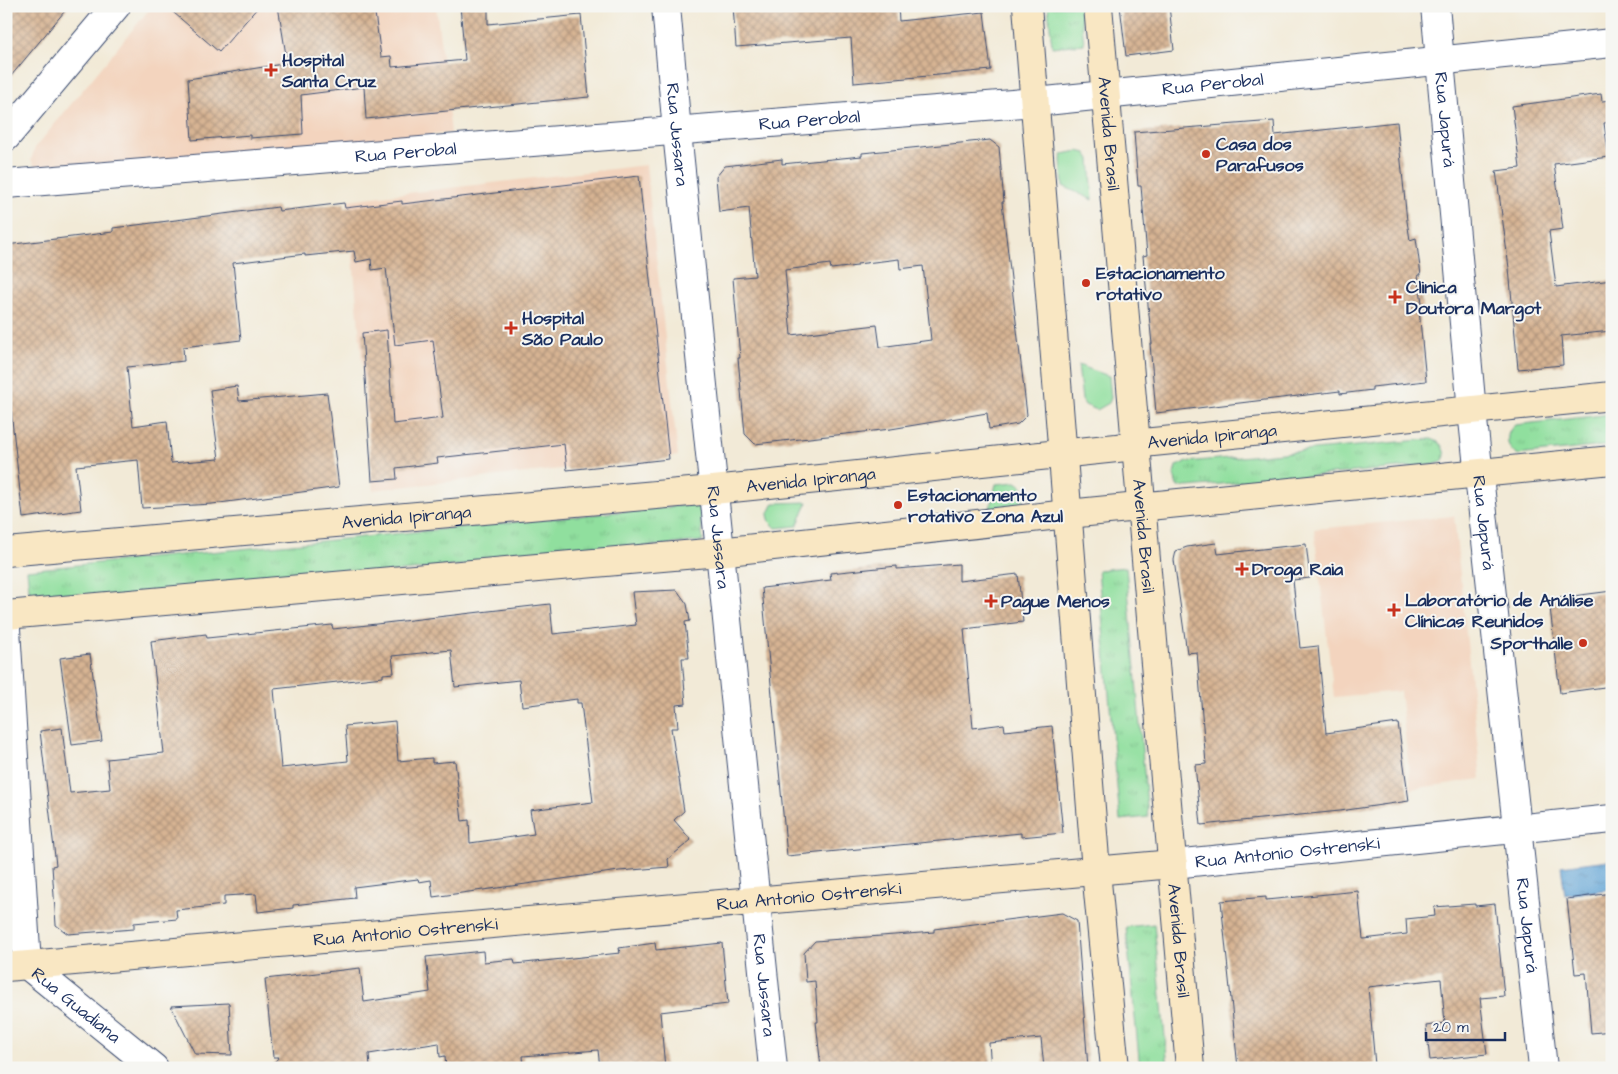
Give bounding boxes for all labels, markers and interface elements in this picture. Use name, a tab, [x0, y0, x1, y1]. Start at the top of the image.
place label: Hospital Santa Cruz	[281, 48, 377, 94]
marker: Hospital Santa Cruz	[264, 63, 278, 77]
street label: Rua Perobal	[1161, 67, 1265, 102]
street label: Rua Japurá	[1428, 71, 1462, 168]
street label: Avenida Brasil	[1091, 75, 1126, 192]
street label: Rua Jussara	[660, 82, 694, 187]
street label: Rua Perobal	[758, 104, 861, 137]
place label: Casa dos Parafusos	[1216, 132, 1304, 178]
street label: Rua Perobal	[354, 136, 458, 169]
marker: Casa dos Parafusos	[1200, 148, 1212, 160]
place label: Estacionamento rotativo	[1096, 261, 1226, 307]
place label: Clinica Doutora Margot	[1406, 275, 1542, 322]
marker: Estacionamento rotativo	[1080, 277, 1092, 289]
marker: Clinica Doutora Margot	[1388, 290, 1402, 304]
place label: Hospital São Paulo	[521, 306, 604, 352]
marker: Hospital São Paulo	[504, 321, 518, 335]
street label: Avenida Ipiranga	[1146, 418, 1278, 455]
street label: Avenida Ipiranga	[745, 461, 877, 499]
street label: Rua Japurá	[1466, 474, 1501, 571]
street label: Avenida Brasil	[1126, 478, 1161, 594]
place label: Estacionamento rotativo Zona Azul	[908, 483, 1063, 529]
street label: Rua Jussara	[700, 485, 736, 590]
street label: Avenida Ipiranga	[341, 499, 472, 536]
marker: Estacionamento rotativo Zona Azul	[892, 499, 904, 511]
place label: Droga Raia	[1252, 557, 1344, 583]
marker: Droga Raia	[1236, 563, 1248, 575]
place label: Laboratório de Análise Clínicas Reunidos	[1405, 588, 1594, 634]
place label: Pague Menos	[1001, 589, 1110, 615]
marker: Pague Menos	[985, 595, 997, 607]
marker: Laboratório de Análise Clínicas Reunidos	[1387, 603, 1401, 617]
place label: Sporthalle	[1490, 631, 1573, 656]
marker: Sporthalle	[1577, 637, 1589, 649]
street label: Rua Antonio Ostrenski	[1194, 831, 1381, 875]
street label: Rua Antonio Ostrenski	[716, 876, 903, 917]
street label: Rua Japurá	[1510, 877, 1545, 974]
street label: Avenida Brasil	[1161, 882, 1196, 999]
street label: Rua Antonio Ostrenski	[312, 912, 499, 953]
street label: Rua Jussara	[746, 932, 782, 1038]
street label: Rua Guadiana	[26, 961, 126, 1049]
scale bar	[1426, 1009, 1504, 1041]
text: 20 m	[1433, 1017, 1469, 1038]

